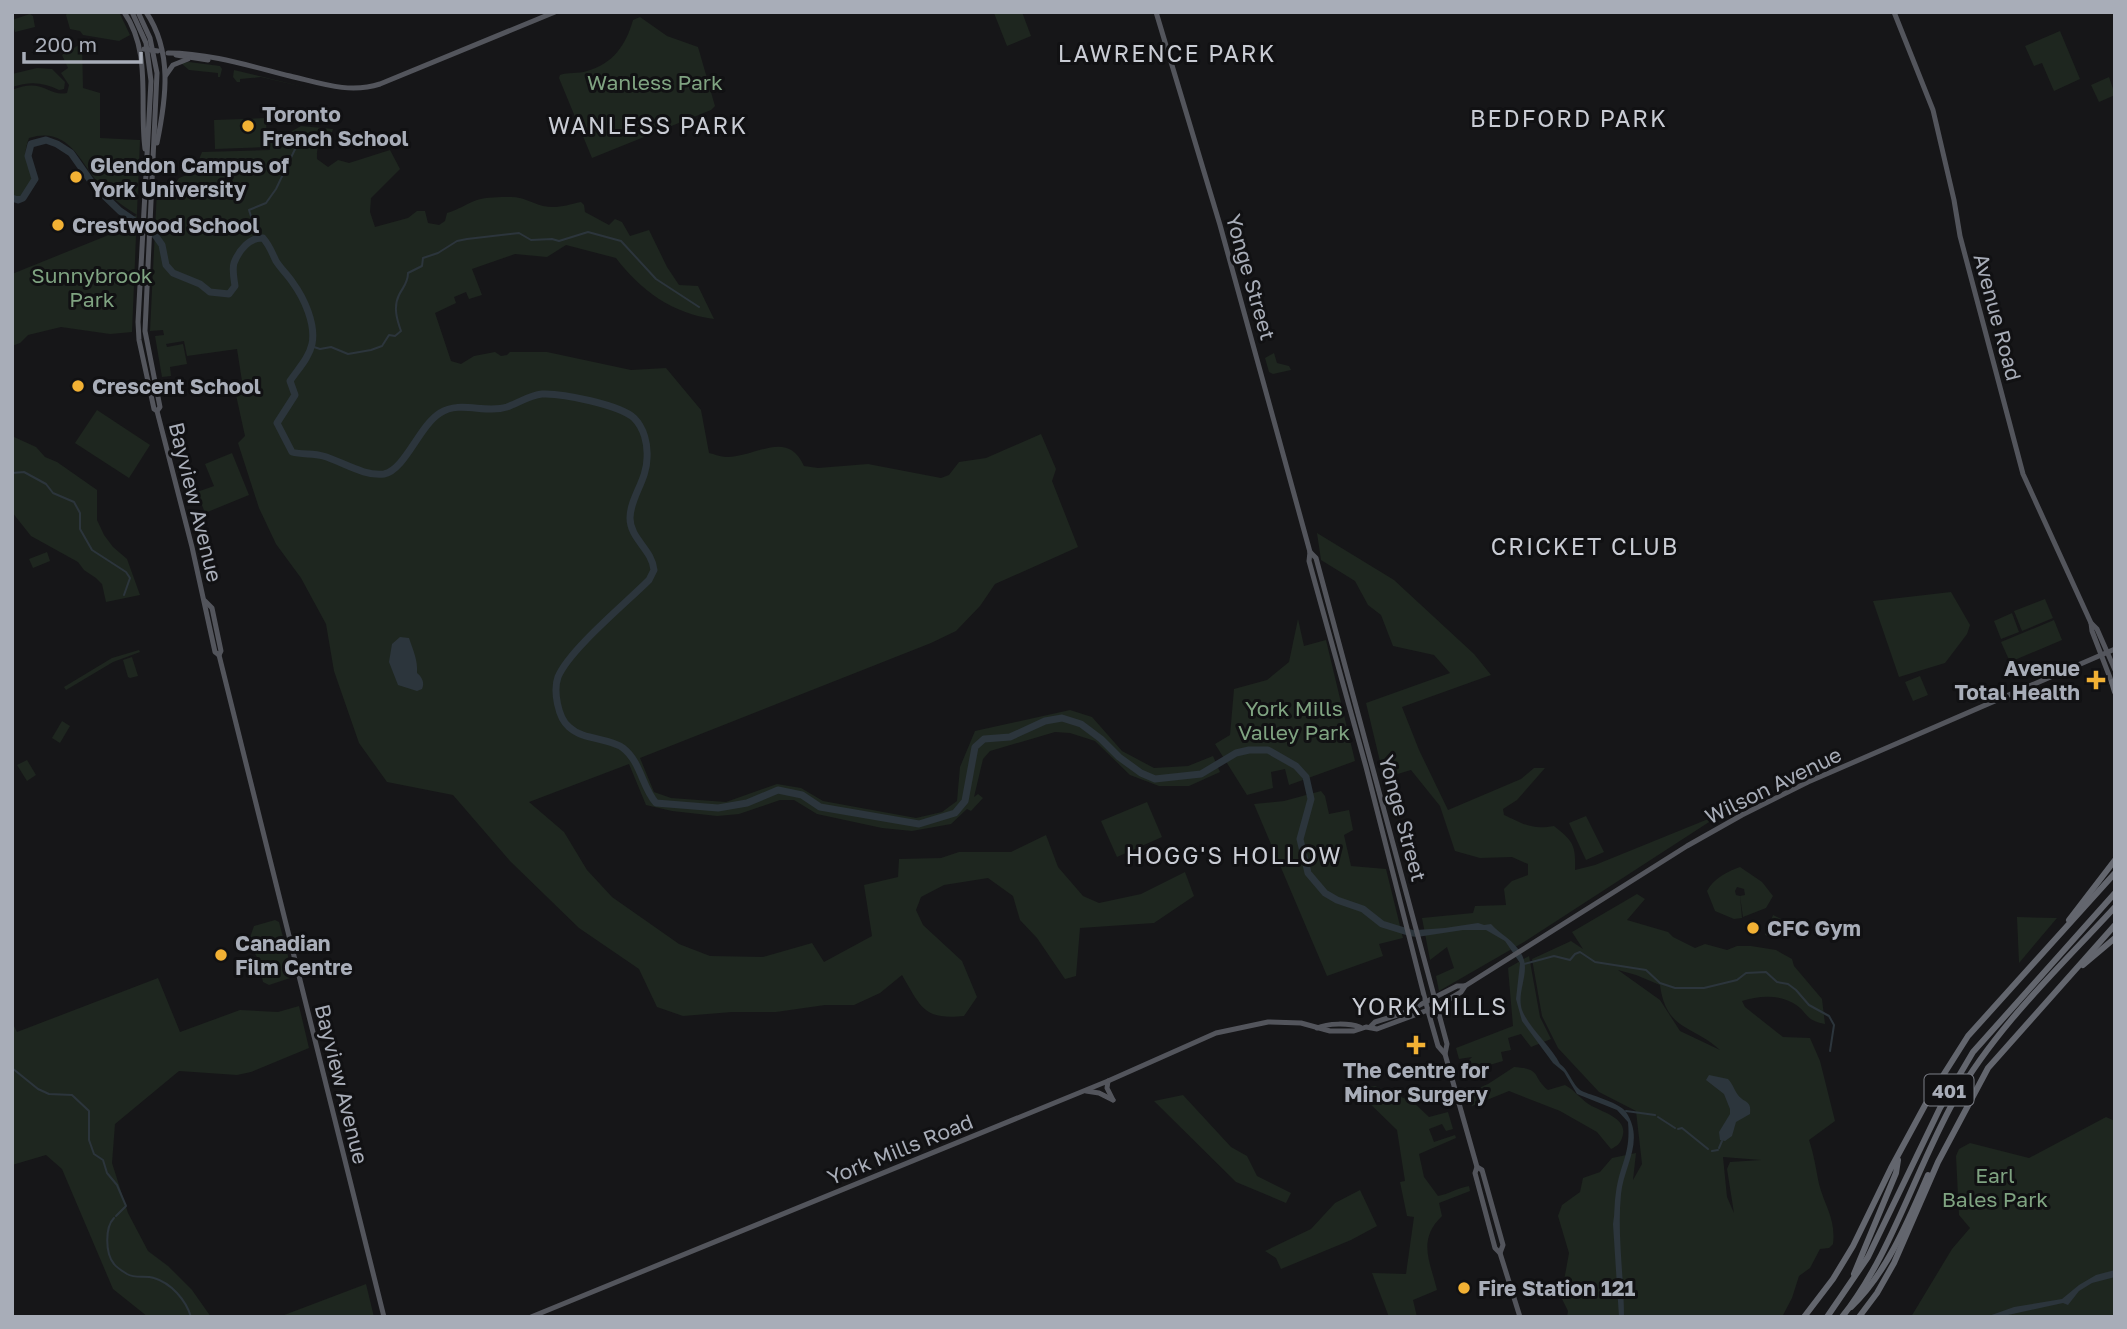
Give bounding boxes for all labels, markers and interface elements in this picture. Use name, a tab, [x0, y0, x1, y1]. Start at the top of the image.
scale bar	[24, 21, 142, 65]
text: 200 m	[35, 31, 97, 57]
district label: LAWRENCE PARK	[1058, 39, 1276, 67]
park label: Wanless Park	[587, 69, 723, 95]
place label: Toronto French School	[262, 101, 409, 151]
district label: BEDFORD PARK	[1470, 104, 1668, 132]
district label: WANLESS PARK	[548, 111, 748, 139]
marker: Toronto French School	[240, 118, 256, 134]
place label: Glendon Campus of York University	[90, 152, 289, 202]
marker: Glendon Campus of York University	[68, 169, 84, 185]
street label: Yonge Street	[1221, 211, 1281, 343]
place label: Crestwood School	[72, 212, 259, 238]
marker: Crestwood School	[50, 217, 66, 233]
street label: Avenue Road	[1969, 250, 2027, 384]
park label: Sunnybrook Park	[31, 262, 153, 312]
place label: Crescent School	[92, 373, 261, 399]
marker: Crescent School	[70, 378, 86, 394]
street label: Bayview Avenue	[164, 419, 228, 585]
district label: CRICKET CLUB	[1491, 532, 1679, 560]
place label: Avenue Total Health	[1954, 655, 2080, 705]
marker: Avenue Total Health	[2086, 670, 2106, 690]
park label: York Mills Valley Park	[1238, 695, 1350, 745]
street label: Wilson Avenue	[1701, 741, 1845, 829]
street label: Yonge Street	[1374, 752, 1432, 884]
district label: HOGG'S HOLLOW	[1125, 841, 1343, 869]
place label: CFC Gym	[1767, 915, 1861, 941]
marker: CFC Gym	[1745, 920, 1761, 936]
place label: Canadian Film Centre	[235, 930, 353, 980]
marker: Canadian Film Centre	[213, 947, 229, 963]
district label: YORK MILLS	[1352, 992, 1508, 1020]
street label: Bayview Avenue	[310, 1001, 374, 1167]
marker: The Centre for Minor Surgery	[1406, 1035, 1426, 1055]
place label: The Centre for Minor Surgery	[1343, 1057, 1489, 1107]
road number: 401	[1924, 1074, 1974, 1106]
street label: York Mills Road	[823, 1108, 977, 1190]
park label: Earl Bales Park	[1942, 1162, 2048, 1212]
place label: Fire Station 121	[1478, 1275, 1636, 1301]
marker: Fire Station 121	[1456, 1280, 1472, 1296]

